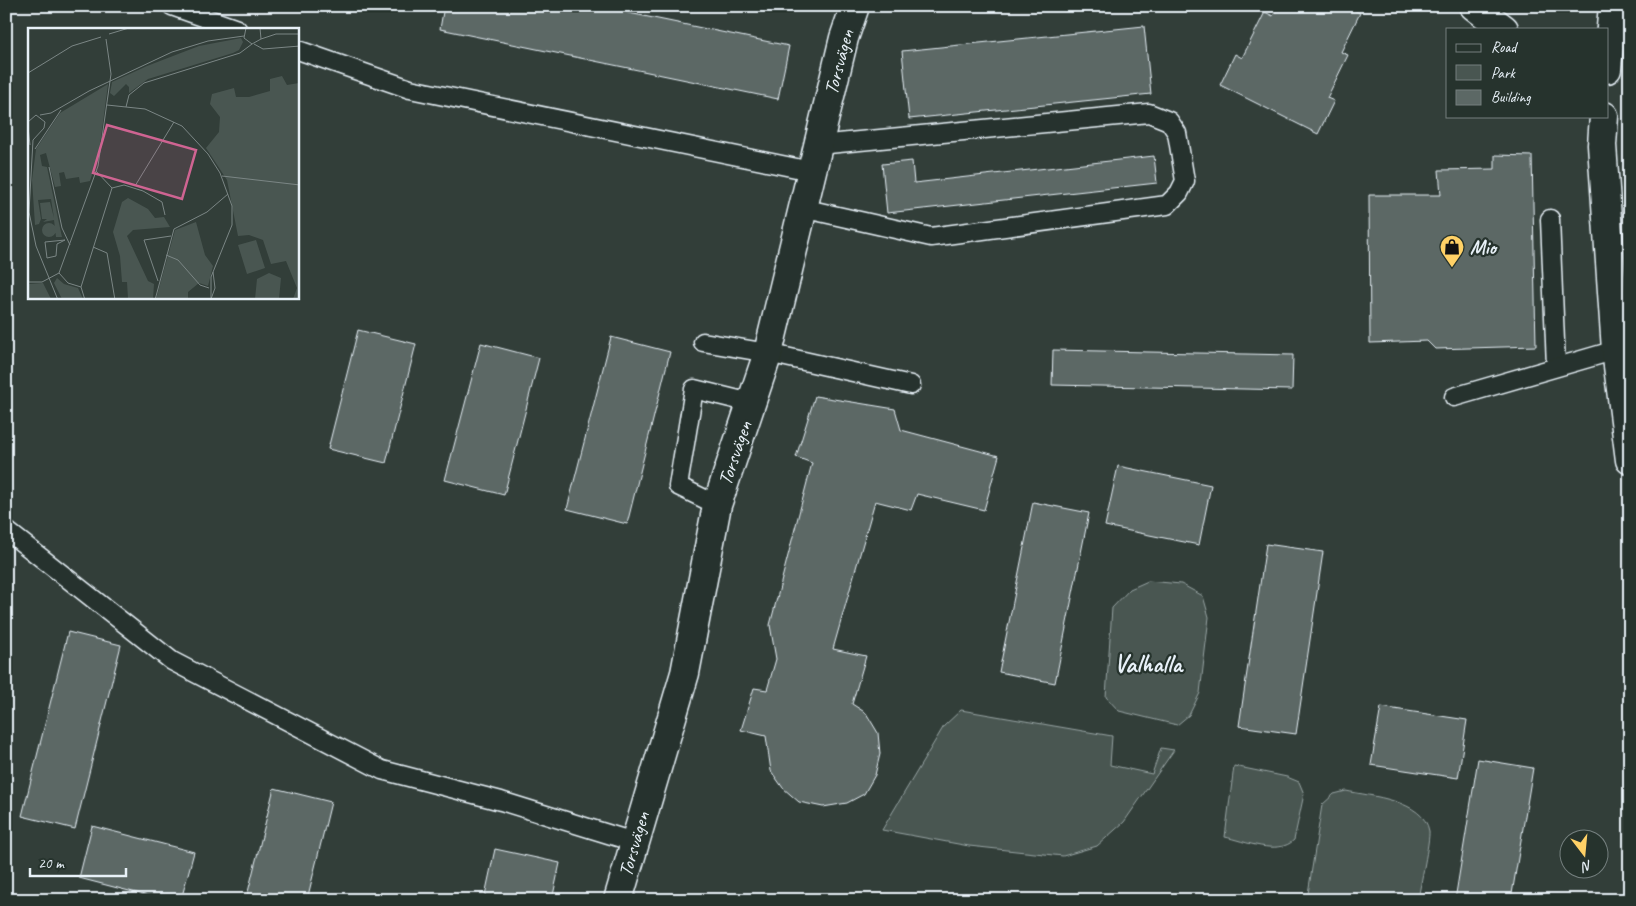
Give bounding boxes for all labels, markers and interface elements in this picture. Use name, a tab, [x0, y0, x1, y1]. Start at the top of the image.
street label: Torsvägen	[818, 26, 860, 97]
inset map	[28, 28, 299, 299]
legend	[1446, 28, 1608, 118]
text: Road	[1491, 38, 1518, 57]
text: Park	[1491, 64, 1516, 83]
text: Building	[1491, 88, 1531, 107]
shop icon: Mio	[1439, 234, 1465, 268]
place label: Mio	[1470, 235, 1498, 260]
street label: Torsvägen	[712, 417, 758, 488]
district label: Valhalla	[1114, 648, 1184, 680]
street label: Torsvägen	[613, 808, 655, 879]
north arrow	[1558, 828, 1608, 878]
scale bar	[30, 846, 126, 878]
text: 20 m	[38, 854, 65, 873]
text: N	[1579, 857, 1594, 876]

